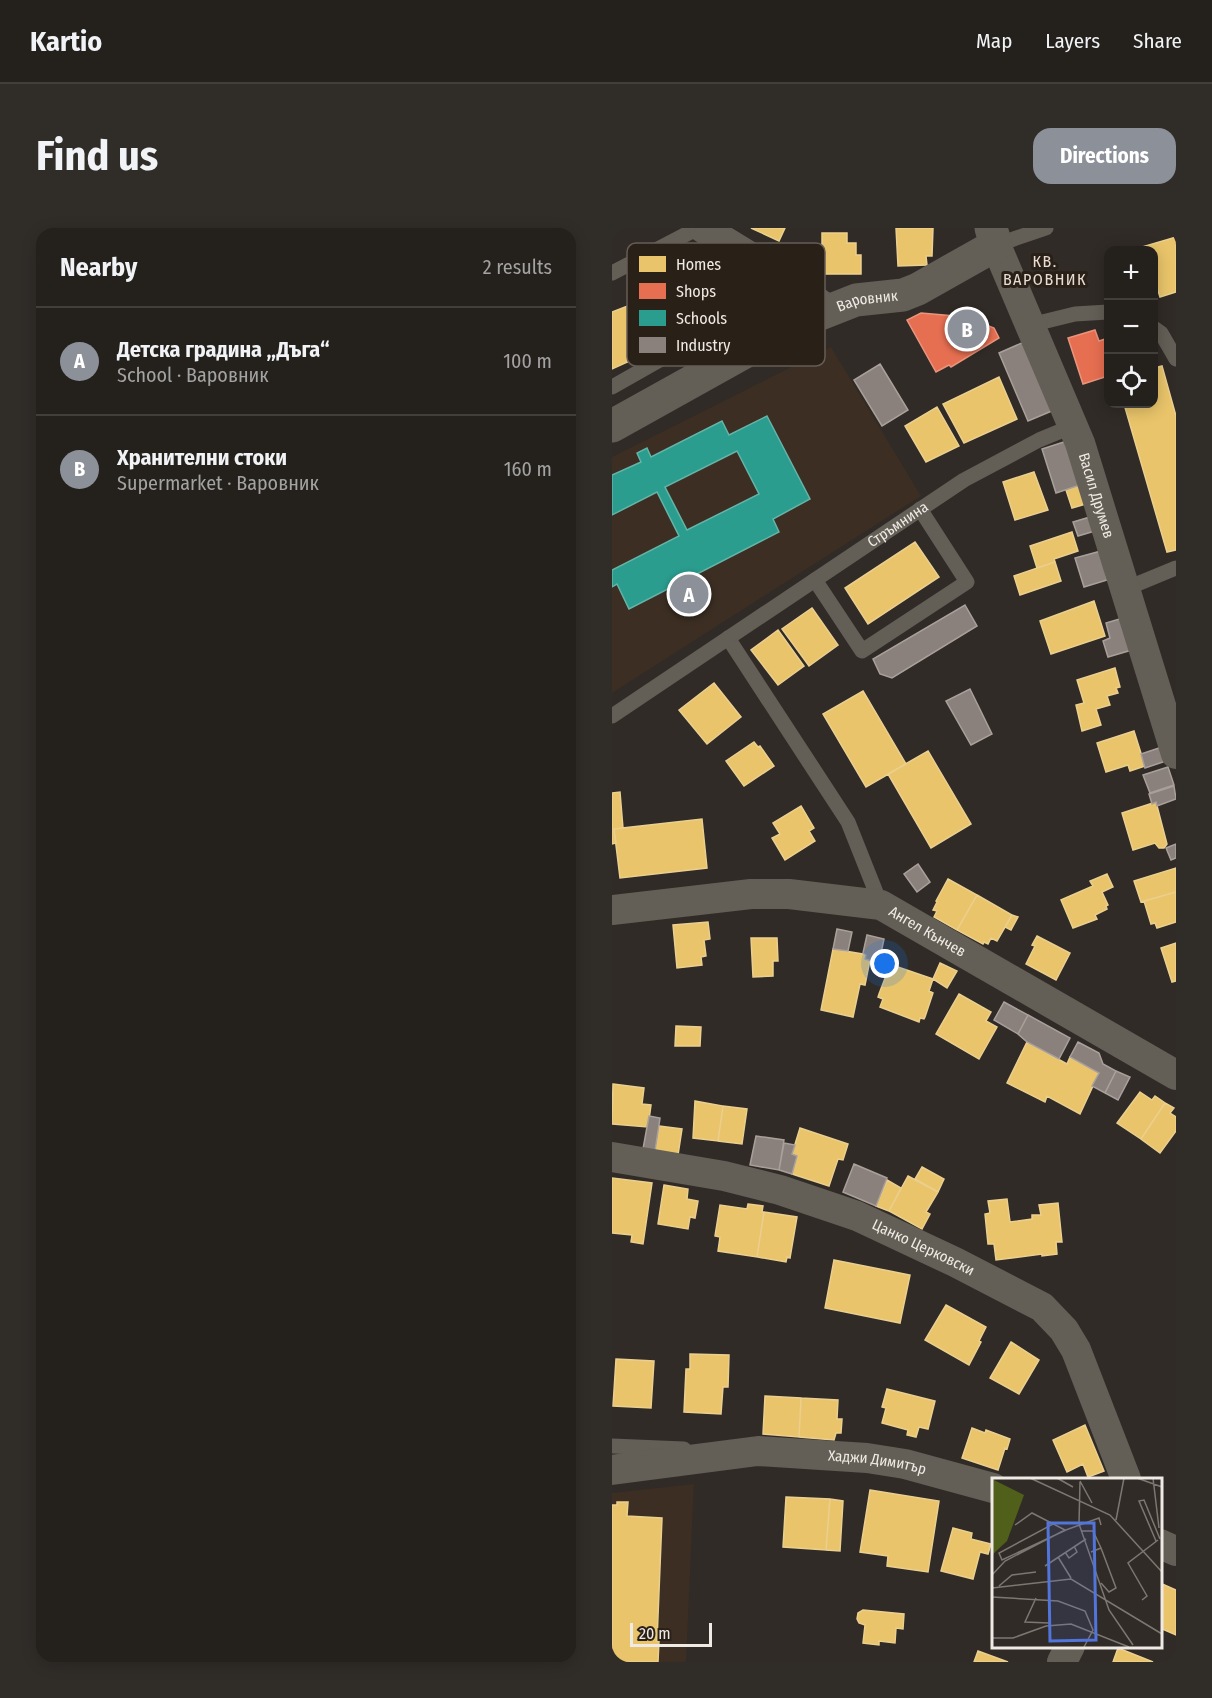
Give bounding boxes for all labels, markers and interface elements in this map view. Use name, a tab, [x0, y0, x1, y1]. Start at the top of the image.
text: Kartio	[30, 25, 102, 58]
text: Map	[976, 28, 1012, 54]
text: Layers	[1045, 28, 1100, 54]
text: Share	[1133, 28, 1182, 54]
button: Directions	[1033, 128, 1176, 184]
text: Find us	[36, 131, 158, 181]
legend	[627, 243, 825, 366]
map controls	[1104, 246, 1158, 408]
button: +	[1104, 246, 1158, 300]
text: Nearby	[60, 252, 137, 283]
district label: КВ. ВАРОВНИК	[1003, 252, 1087, 289]
text: 2 results	[483, 255, 552, 279]
text: Homes	[676, 255, 721, 274]
text: Shops	[676, 282, 716, 301]
street label: Варовник	[834, 287, 899, 316]
button: −	[1104, 300, 1158, 354]
pin: B	[948, 306, 986, 352]
text: Schools	[676, 309, 727, 328]
text: Детска градина „Дъга“	[117, 336, 330, 363]
text: Industry	[676, 336, 731, 355]
text: A	[74, 349, 85, 373]
text: 100 m	[503, 349, 552, 373]
button: locate	[1104, 354, 1158, 408]
text: School · Варовник	[117, 363, 269, 387]
text: Хранителни стоки	[117, 444, 287, 471]
street label: Васил Друмев	[1075, 451, 1118, 540]
text: B	[74, 457, 85, 481]
text: 160 m	[504, 457, 552, 481]
text: Supermarket · Варовник	[117, 471, 319, 495]
street label: Стръмнина	[864, 498, 931, 551]
pin: A	[670, 572, 709, 616]
street label: Ангел Кънчев	[886, 902, 969, 961]
your location	[870, 949, 899, 978]
street label: Цанко Церковски	[869, 1215, 977, 1279]
street label: Хаджи Димитър	[827, 1447, 928, 1478]
inset map	[992, 1478, 1161, 1647]
scale bar	[630, 1620, 712, 1648]
text: 20 m	[639, 1624, 670, 1643]

